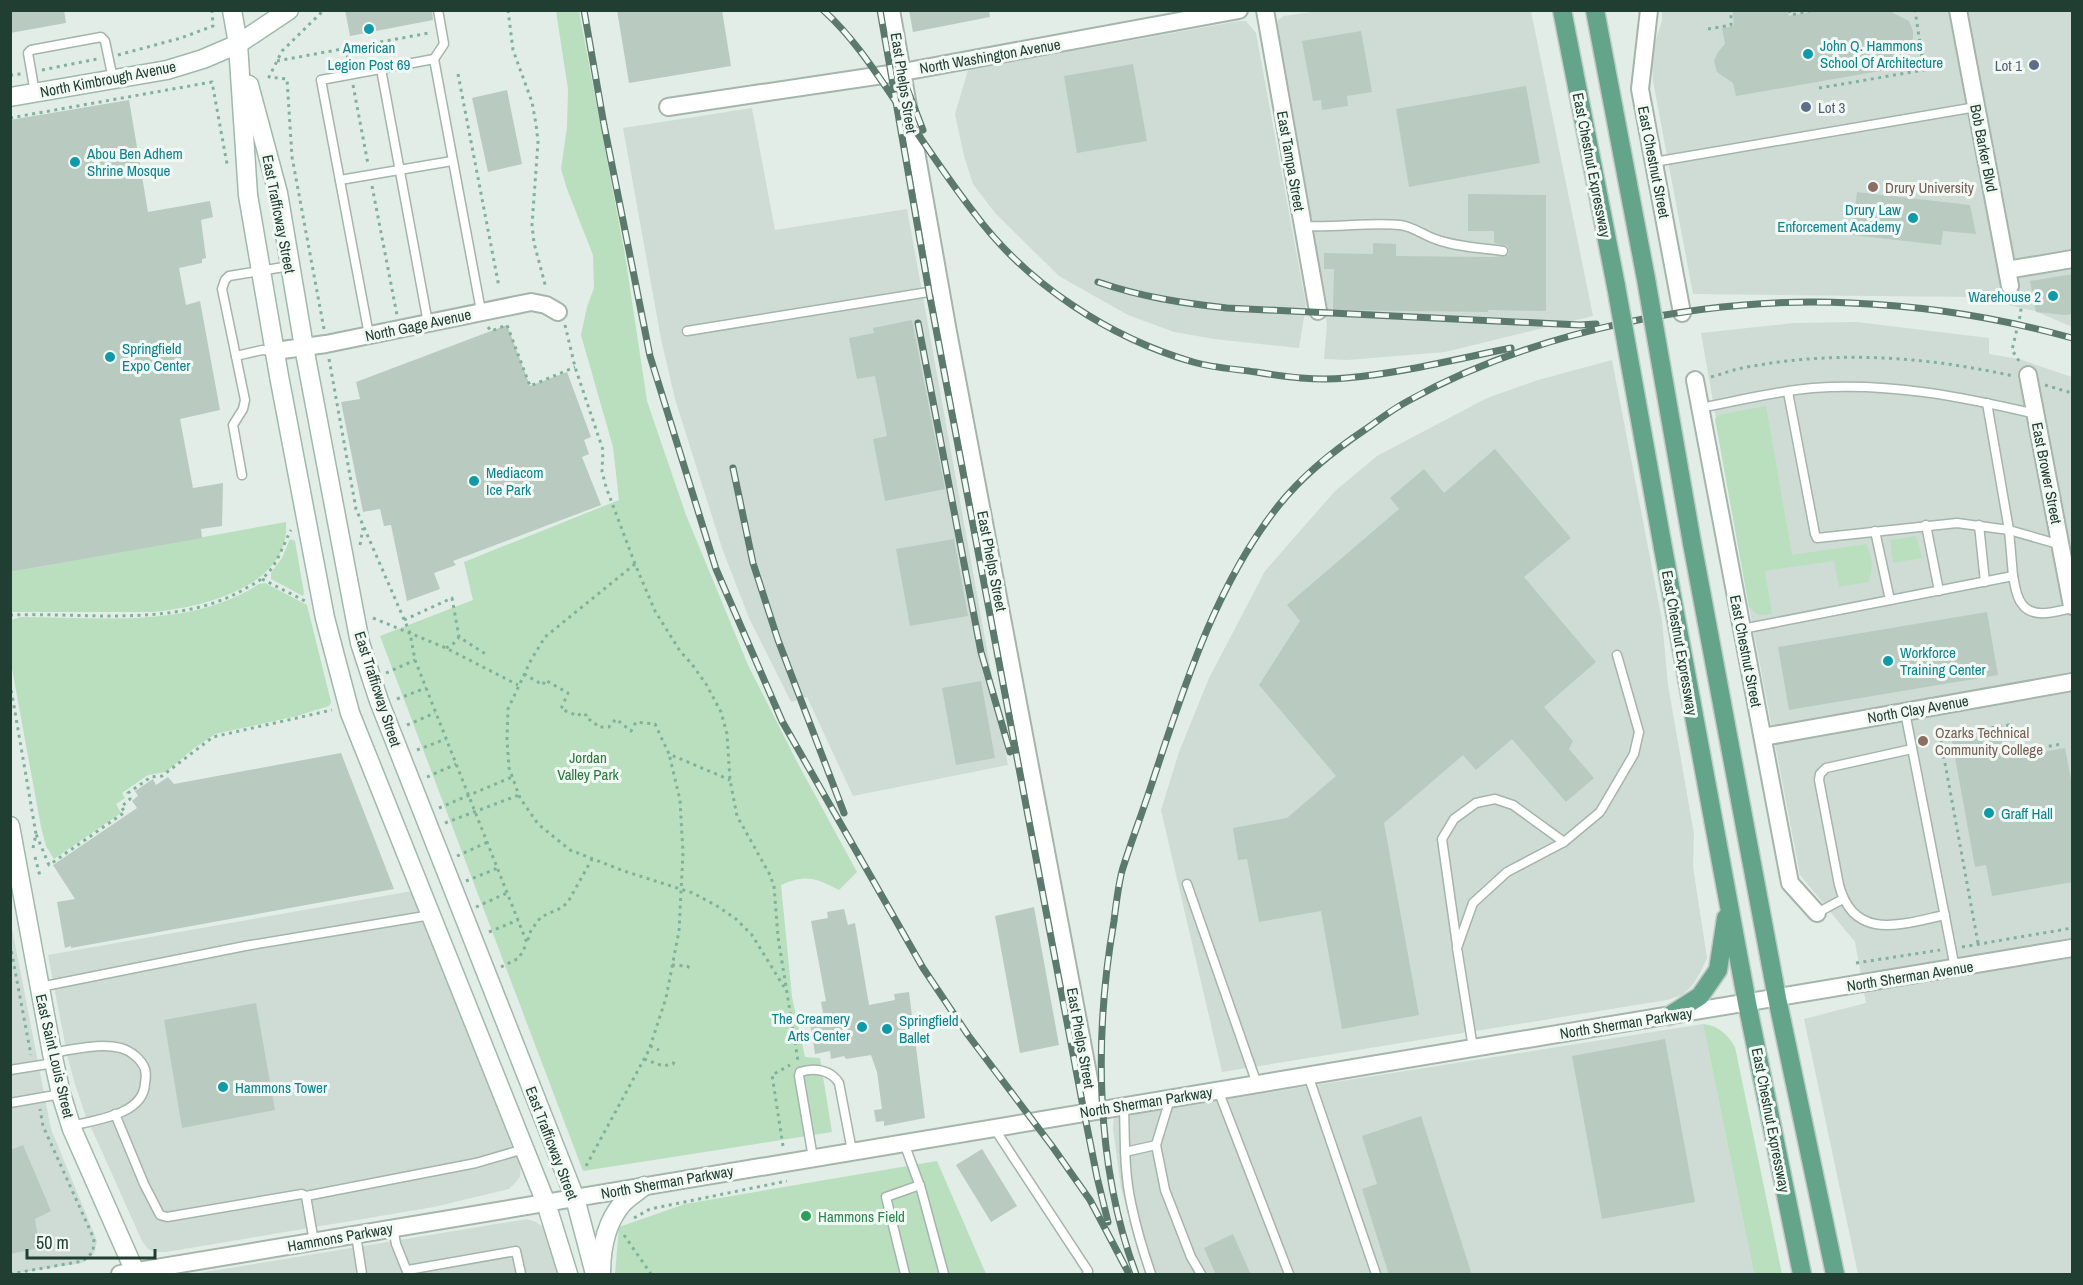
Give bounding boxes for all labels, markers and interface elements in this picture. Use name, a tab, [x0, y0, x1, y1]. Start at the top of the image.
marker: American Legion Post 69	[362, 22, 376, 36]
street label: East Phelps Street	[886, 31, 922, 136]
street label: North Washington Avenue	[918, 33, 1062, 79]
place label: John Q. Hammons School Of Architecture	[1820, 35, 1943, 73]
place label: American Legion Post 69	[328, 37, 411, 75]
marker: John Q. Hammons School Of Architecture	[1801, 47, 1815, 61]
place label: Lot 1	[1995, 55, 2022, 76]
street label: North Kimbrough Avenue	[38, 56, 178, 102]
marker: Lot 1	[2027, 58, 2041, 72]
street label: East Chestnut Expressway	[1568, 91, 1616, 240]
place label: Lot 3	[1818, 97, 1846, 118]
marker: Lot 3	[1799, 100, 1813, 114]
street label: Bob Barker Blvd	[1965, 102, 2003, 194]
street label: East Chestnut Street	[1633, 104, 1675, 220]
street label: East Tampa Street	[1272, 109, 1310, 213]
place label: Abou Ben Adhem Shrine Mosque	[86, 143, 183, 181]
street label: East Trafficway Street	[257, 153, 301, 276]
marker: Abou Ben Adhem Shrine Mosque	[68, 155, 82, 169]
place label: Drury University	[1885, 177, 1975, 198]
marker: Drury University	[1866, 180, 1880, 194]
place label: Drury Law Enforcement Academy	[1777, 199, 1902, 237]
marker: Drury Law Enforcement Academy	[1906, 211, 1920, 225]
place label: Warehouse 2	[1968, 286, 2041, 307]
marker: Warehouse 2	[2046, 289, 2060, 303]
street label: North Gage Avenue	[363, 303, 473, 346]
place label: Springfield Expo Center	[122, 338, 190, 376]
marker: Springfield Expo Center	[103, 350, 117, 364]
street label: East Brower Street	[2027, 420, 2067, 526]
place label: Mediacom Ice Park	[486, 462, 543, 500]
marker: Mediacom Ice Park	[467, 474, 481, 488]
street label: East Phelps Street	[972, 509, 1012, 614]
street label: East Chestnut Expressway	[1657, 569, 1703, 718]
street label: East Chestnut Street	[1725, 593, 1767, 709]
street label: East Trafficway Street	[349, 629, 407, 750]
place label: Workforce Training Center	[1900, 642, 1986, 680]
marker: Workforce Training Center	[1881, 654, 1895, 668]
street label: North Clay Avenue	[1866, 690, 1970, 728]
place label: Ozarks Technical Community College	[1935, 722, 2043, 760]
marker: Ozarks Technical Community College	[1916, 734, 1930, 748]
park label: Jordan Valley Park	[557, 747, 619, 785]
place label: Graff Hall	[2001, 803, 2053, 824]
marker: Graff Hall	[1982, 806, 1996, 820]
street label: North Sherman Avenue	[1845, 956, 1975, 996]
street label: East Phelps Street	[1062, 986, 1100, 1091]
street label: East Saint Louis Street	[31, 992, 80, 1121]
street label: North Sherman Parkway	[1558, 1002, 1695, 1044]
place label: The Creamery Arts Center	[771, 1008, 851, 1046]
place label: Springfield Ballet	[899, 1010, 959, 1048]
marker: The Creamery Arts Center	[855, 1020, 869, 1034]
marker: Springfield Ballet	[880, 1022, 894, 1036]
street label: East Chestnut Expressway	[1747, 1046, 1795, 1195]
place label: Hammons Tower	[235, 1077, 327, 1098]
marker: Hammons Tower	[216, 1080, 230, 1094]
street label: North Sherman Parkway	[1078, 1081, 1215, 1123]
street label: East Trafficway Street	[521, 1083, 584, 1203]
street label: North Sherman Parkway	[599, 1160, 736, 1204]
place label: Hammons Field	[818, 1206, 905, 1227]
marker: Hammons Field	[799, 1209, 813, 1223]
street label: Hammons Parkway	[286, 1217, 395, 1257]
scale bar	[27, 1222, 154, 1260]
text: 50 m	[36, 1230, 69, 1255]

